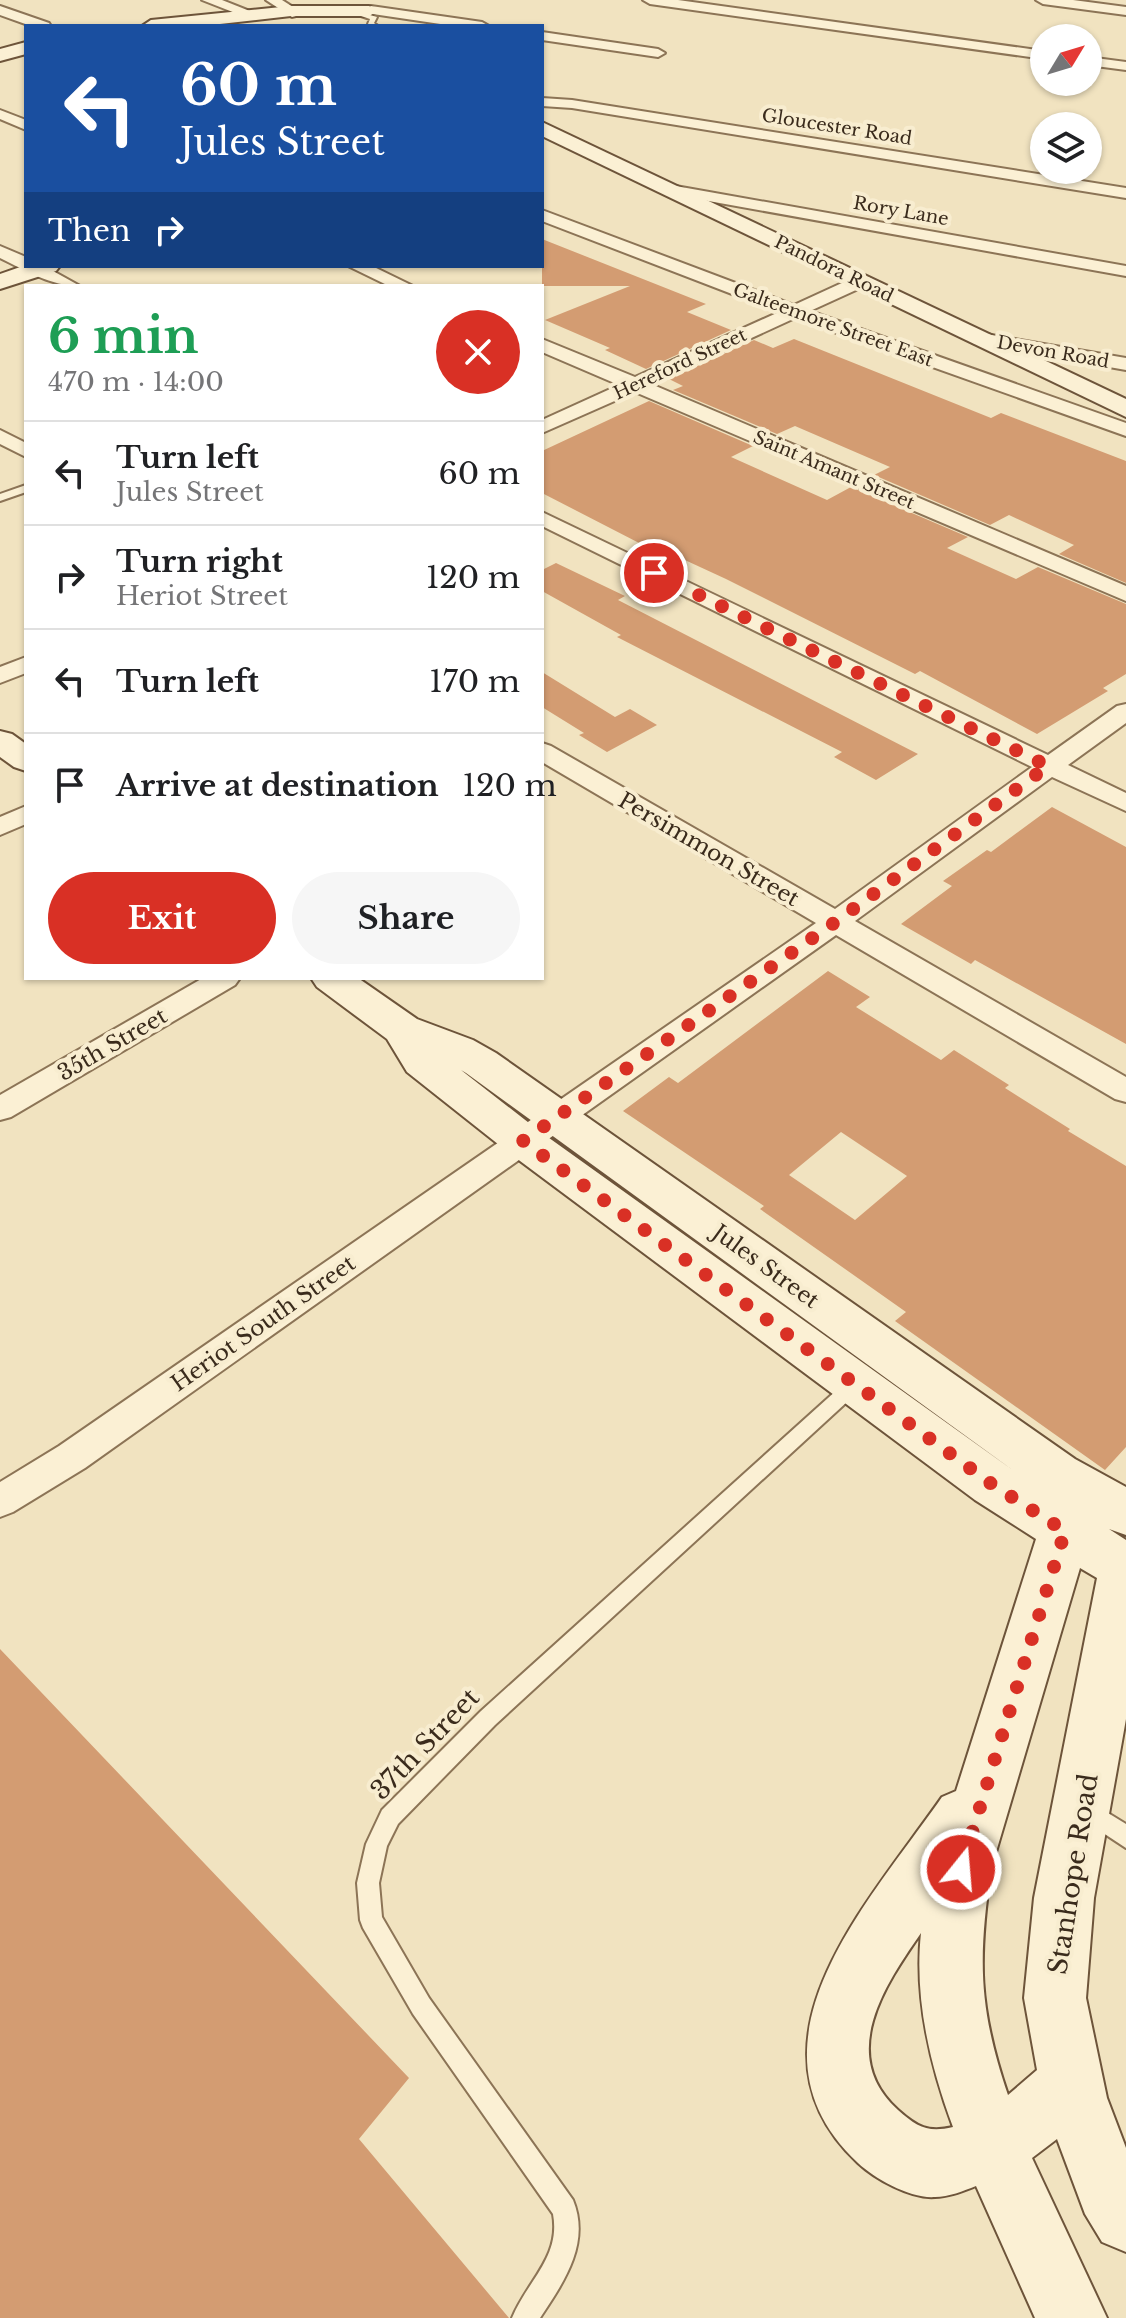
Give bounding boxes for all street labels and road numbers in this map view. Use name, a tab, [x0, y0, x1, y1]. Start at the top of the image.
street label: Gloucester Road	[760, 104, 914, 150]
street label: Rory Lane	[852, 192, 950, 230]
street label: Pandora Road	[771, 231, 897, 307]
street label: Galteemore Street East	[730, 279, 936, 372]
street label: Hereford Street	[610, 324, 750, 404]
street label: Devon Road	[995, 331, 1111, 373]
street label: Saint Amant Street	[750, 426, 918, 514]
street label: Persimmon Street	[614, 787, 805, 913]
street label: 35th Street	[53, 1002, 172, 1087]
street label: Jules Street	[705, 1217, 825, 1315]
street label: Heriot South Street	[166, 1249, 361, 1397]
street label: 37th Street	[364, 1682, 486, 1806]
street label: Stanhope Road	[1041, 1771, 1105, 1977]

